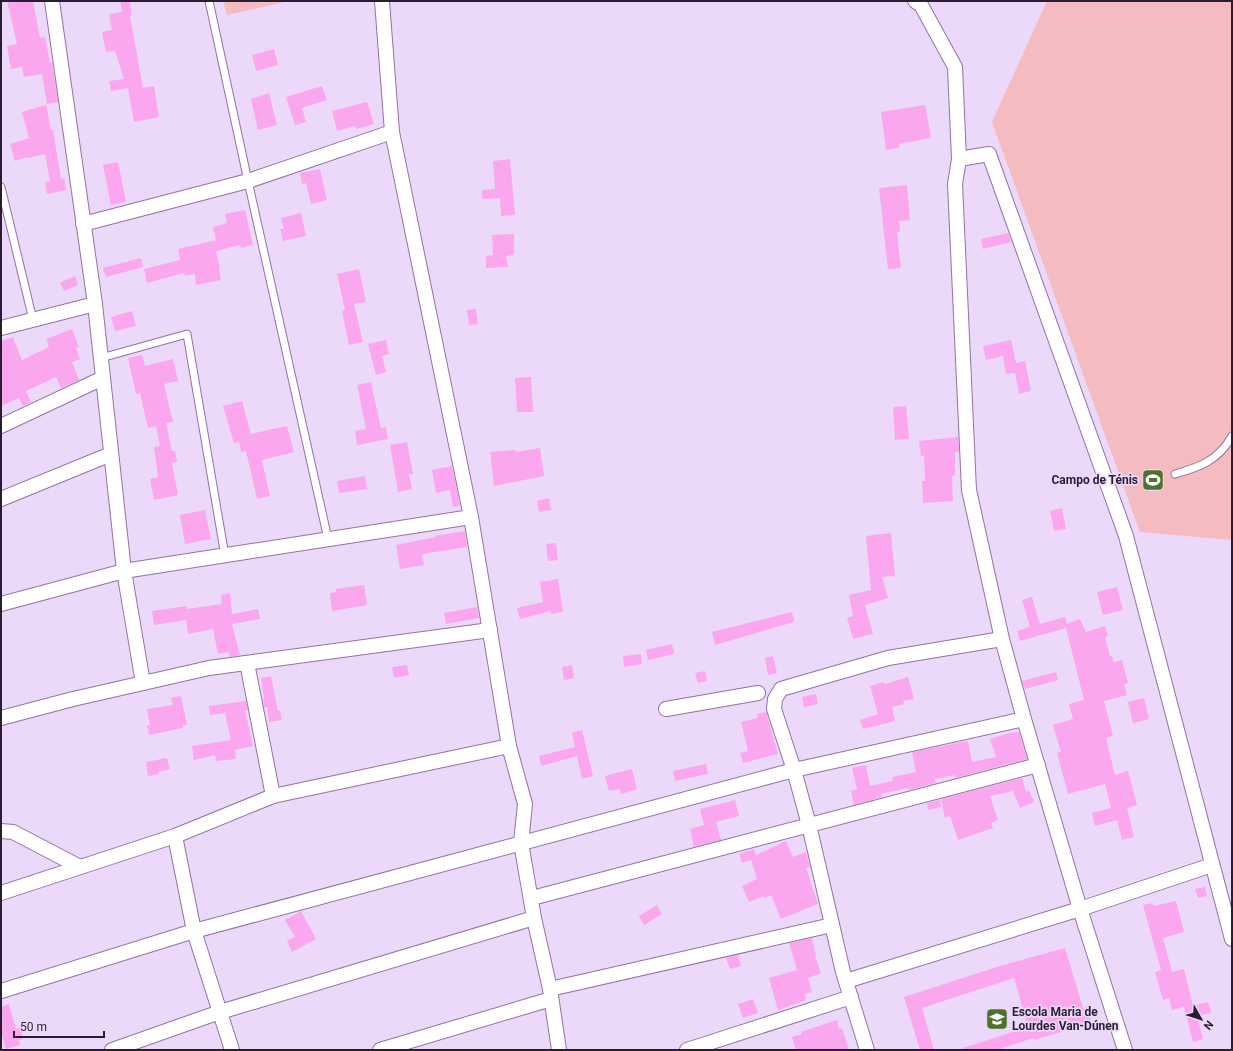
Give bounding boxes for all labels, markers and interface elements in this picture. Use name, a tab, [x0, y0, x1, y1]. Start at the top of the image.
sports icon: Campo de Ténis	[1140, 467, 1166, 493]
place label: Campo de Ténis	[1051, 473, 1138, 487]
north arrow	[1181, 999, 1221, 1039]
place label: Escola Maria de Lourdes Van-Dúnen	[1012, 1005, 1119, 1033]
school or university icon: Escola Maria de Lourdes Van-Dúnen	[984, 1006, 1010, 1032]
scale bar	[14, 1013, 104, 1039]
text: N	[1201, 1018, 1216, 1032]
text: 50 m	[20, 1020, 47, 1034]

